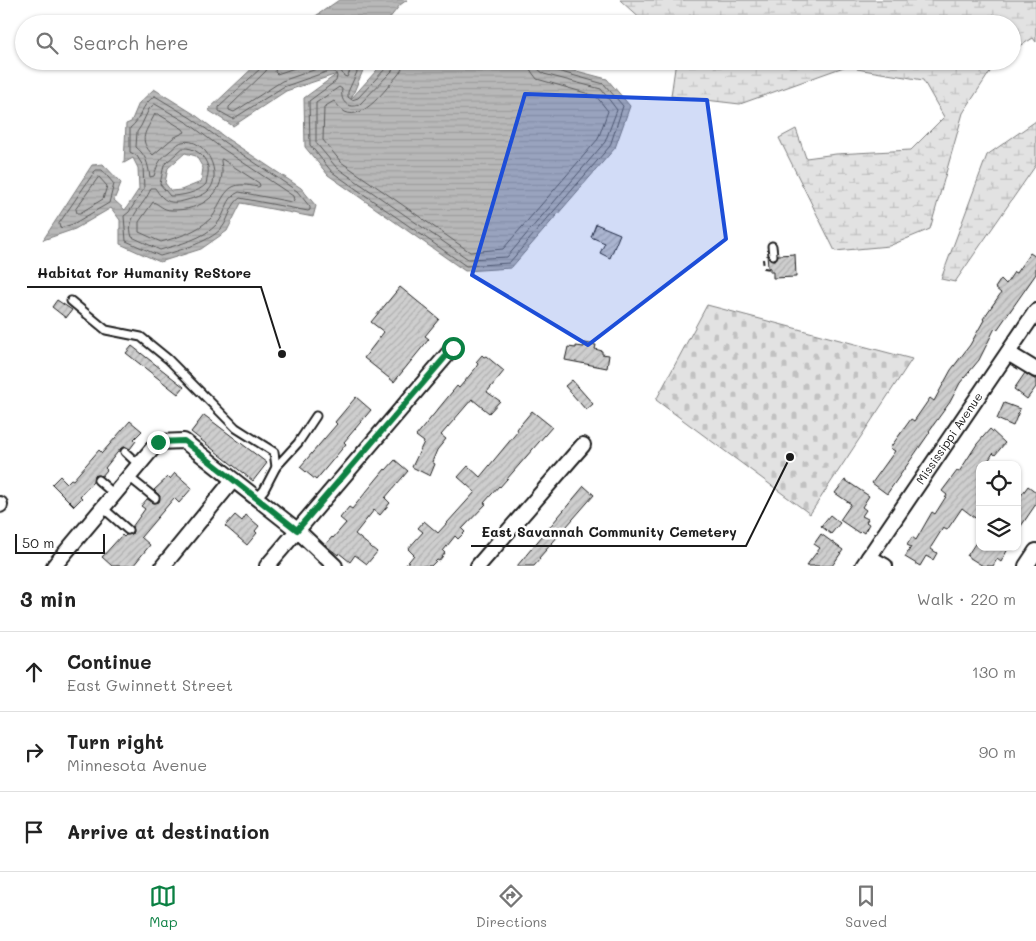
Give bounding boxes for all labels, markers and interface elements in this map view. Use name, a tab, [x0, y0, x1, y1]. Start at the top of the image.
search box	[15, 15, 1021, 70]
icon: search	[33, 29, 61, 57]
text: Search here	[73, 30, 189, 55]
callout: Habitat for Humanity ReStore	[27, 258, 261, 287]
text: Habitat for Humanity ReStore	[37, 263, 251, 282]
route start	[442, 337, 465, 360]
street label: Mississippi Avenue	[912, 389, 986, 487]
route end	[147, 431, 170, 454]
map controls	[976, 461, 1021, 551]
button: locate	[976, 461, 1021, 506]
button: layers	[976, 506, 1021, 551]
callout: East Savannah Community Cemetery	[471, 517, 746, 546]
text: East Savannah Community Cemetery	[481, 522, 737, 541]
scale bar	[15, 531, 105, 554]
text: 50 m	[22, 533, 54, 552]
text: 3 min	[20, 585, 76, 612]
text: Walk · 220 m	[917, 588, 1016, 609]
text: Continue	[67, 649, 152, 674]
icon: ahead	[20, 658, 48, 686]
text: 130 m	[972, 661, 1016, 682]
text: East Gwinnett Street	[67, 674, 233, 695]
text: Turn right	[67, 729, 164, 754]
icon: right	[20, 738, 48, 766]
text: 90 m	[979, 741, 1016, 762]
text: Minnesota Avenue	[67, 754, 207, 775]
icon: arrive	[20, 818, 48, 846]
text: Arrive at destination	[67, 819, 270, 844]
tab: Map	[149, 882, 178, 931]
tab: Directions	[476, 882, 547, 931]
tab: Saved	[845, 882, 887, 931]

